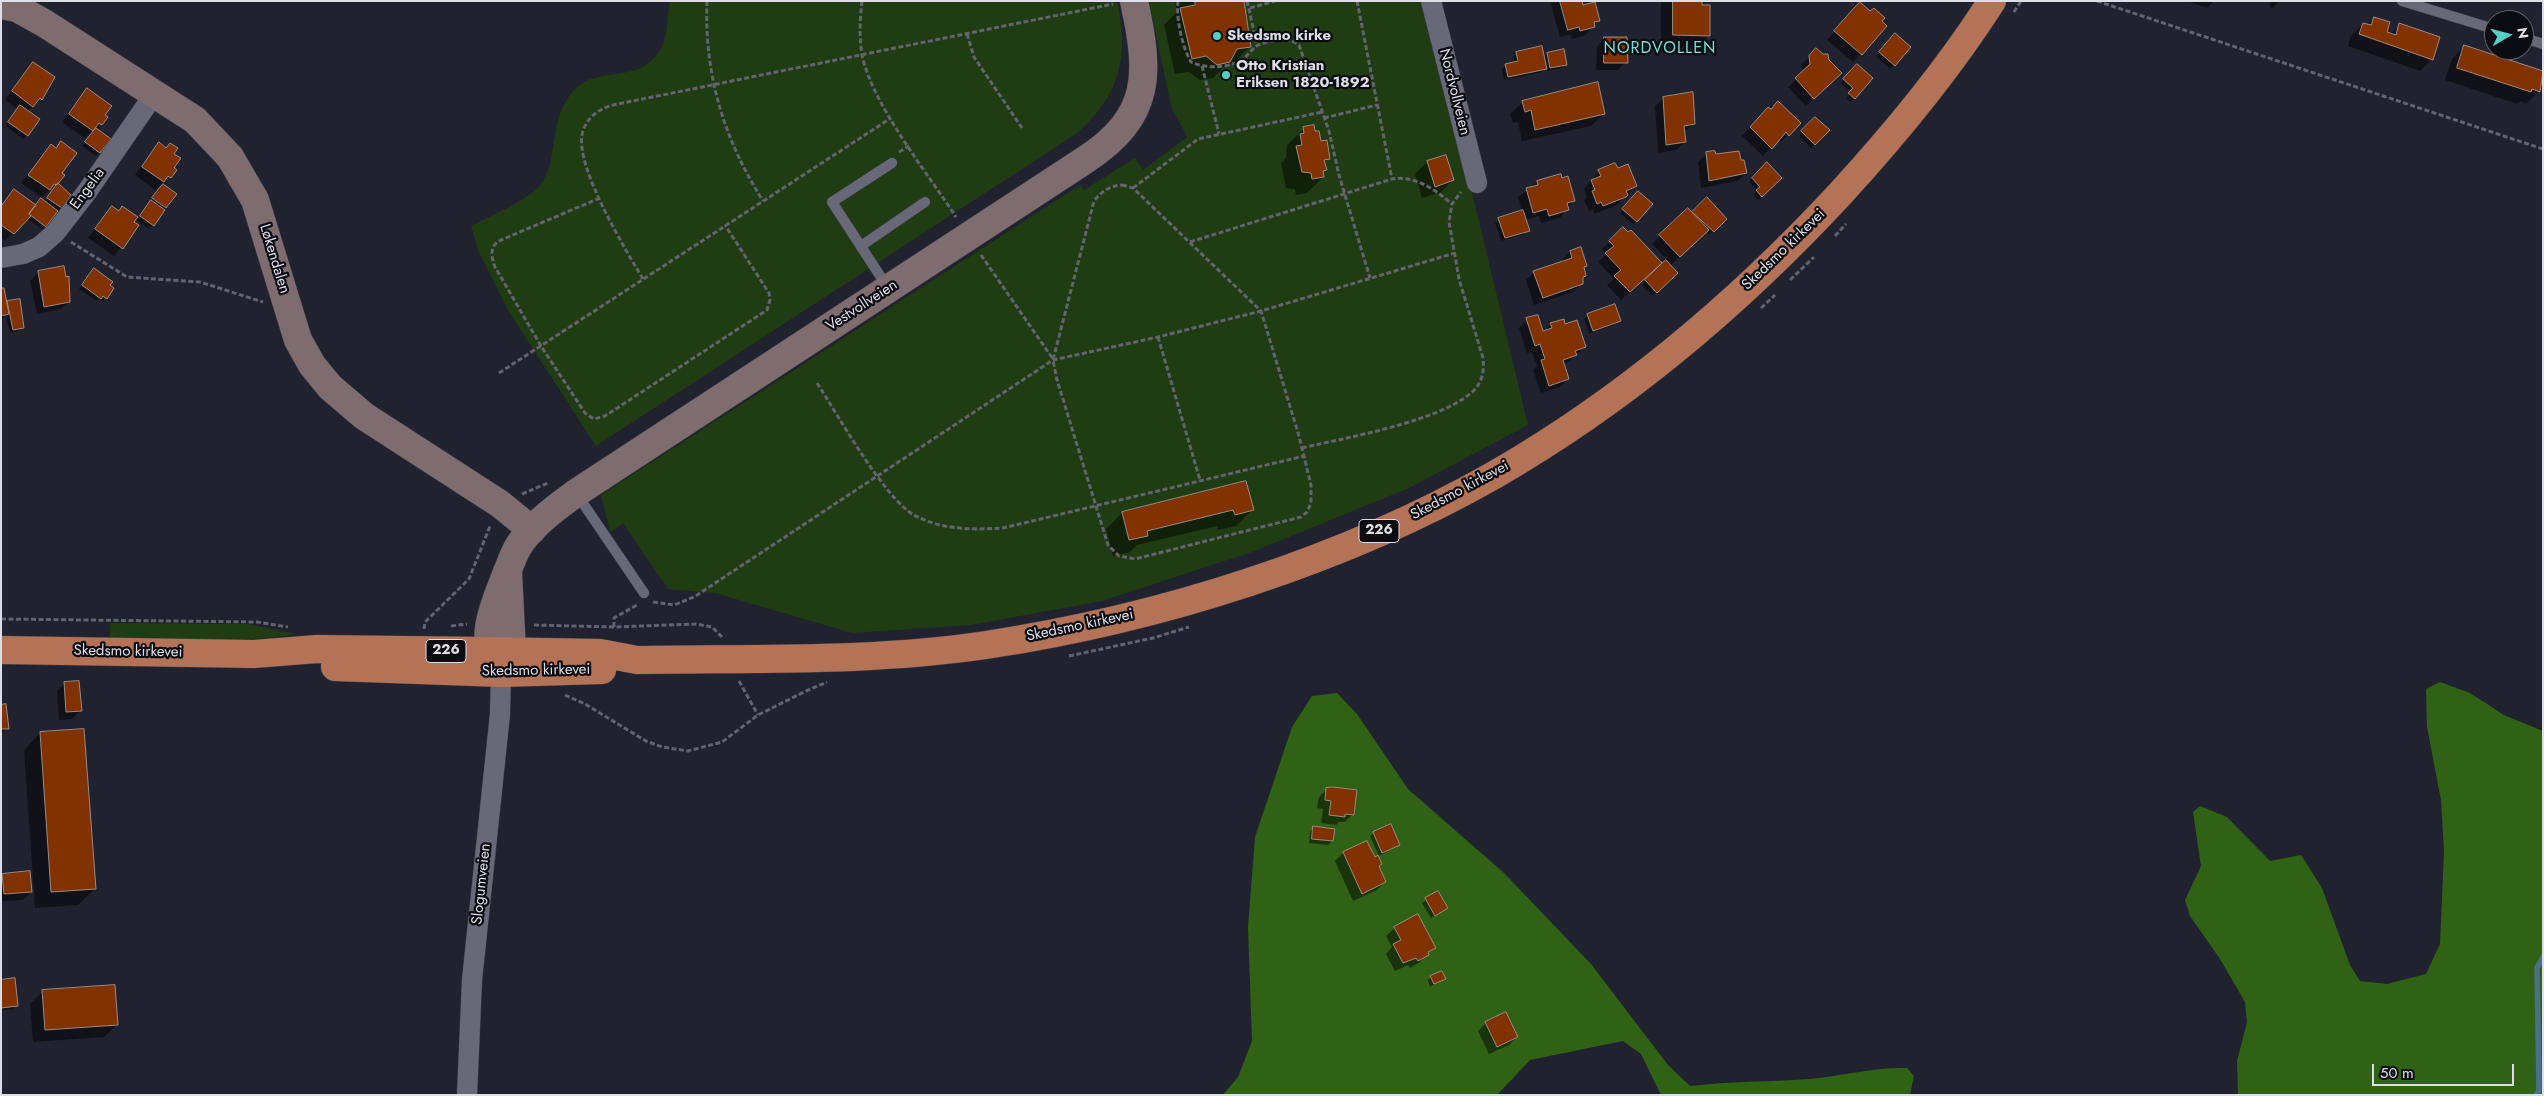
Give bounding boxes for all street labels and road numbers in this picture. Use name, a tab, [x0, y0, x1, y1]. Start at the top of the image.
street label: Nordvollveien	[1435, 47, 1473, 137]
street label: Engelia	[67, 165, 109, 213]
street label: Skedsmo kirkevei	[1739, 206, 1829, 294]
street label: Løkendalen	[255, 222, 293, 296]
street label: Vestvollveien	[823, 276, 901, 336]
street label: Skedsmo kirkevei	[1408, 458, 1512, 524]
road number: 226	[1359, 520, 1399, 542]
street label: Skedsmo kirkevei	[1025, 606, 1135, 646]
road number: 226	[426, 640, 466, 662]
street label: Skedsmo kirkevei	[73, 642, 183, 662]
street label: Skedsmo kirkevei	[481, 661, 591, 681]
street label: Slogumveien	[469, 843, 495, 925]

